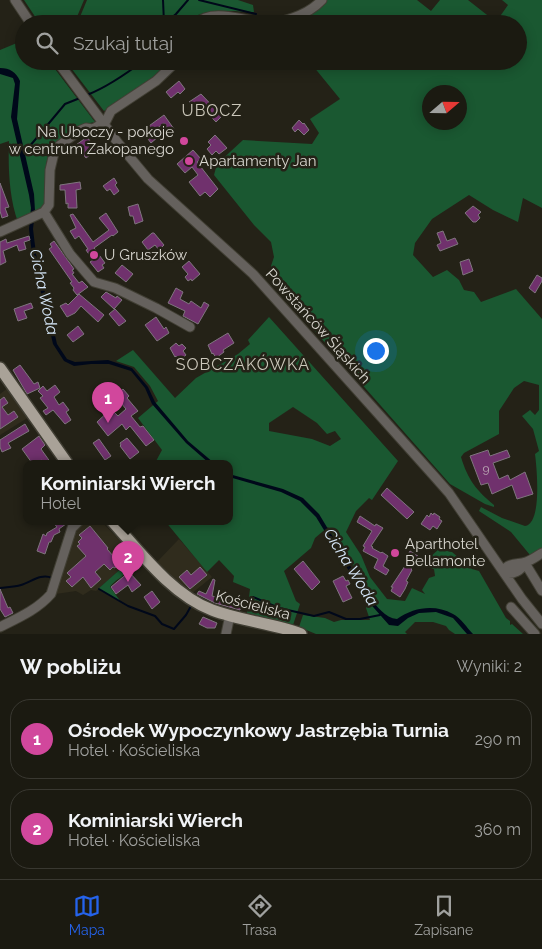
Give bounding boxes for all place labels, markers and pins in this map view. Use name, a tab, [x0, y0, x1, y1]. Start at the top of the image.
place label: Na Uboczy - pokoje w centrum Zakopanego	[9, 123, 174, 158]
marker: Na Uboczy - pokoje w centrum Zakopanego	[178, 135, 190, 147]
place label: Apartamenty Jan	[199, 152, 316, 170]
marker: Apartamenty Jan	[183, 155, 195, 167]
place label: U Gruszków	[104, 246, 187, 264]
marker: U Gruszków	[88, 249, 100, 261]
pin: 1	[92, 382, 124, 423]
place label: Aparthotel Bellamonte	[405, 535, 485, 570]
pin: 2	[112, 541, 144, 582]
marker: Aparthotel Bellamonte	[389, 547, 401, 559]

